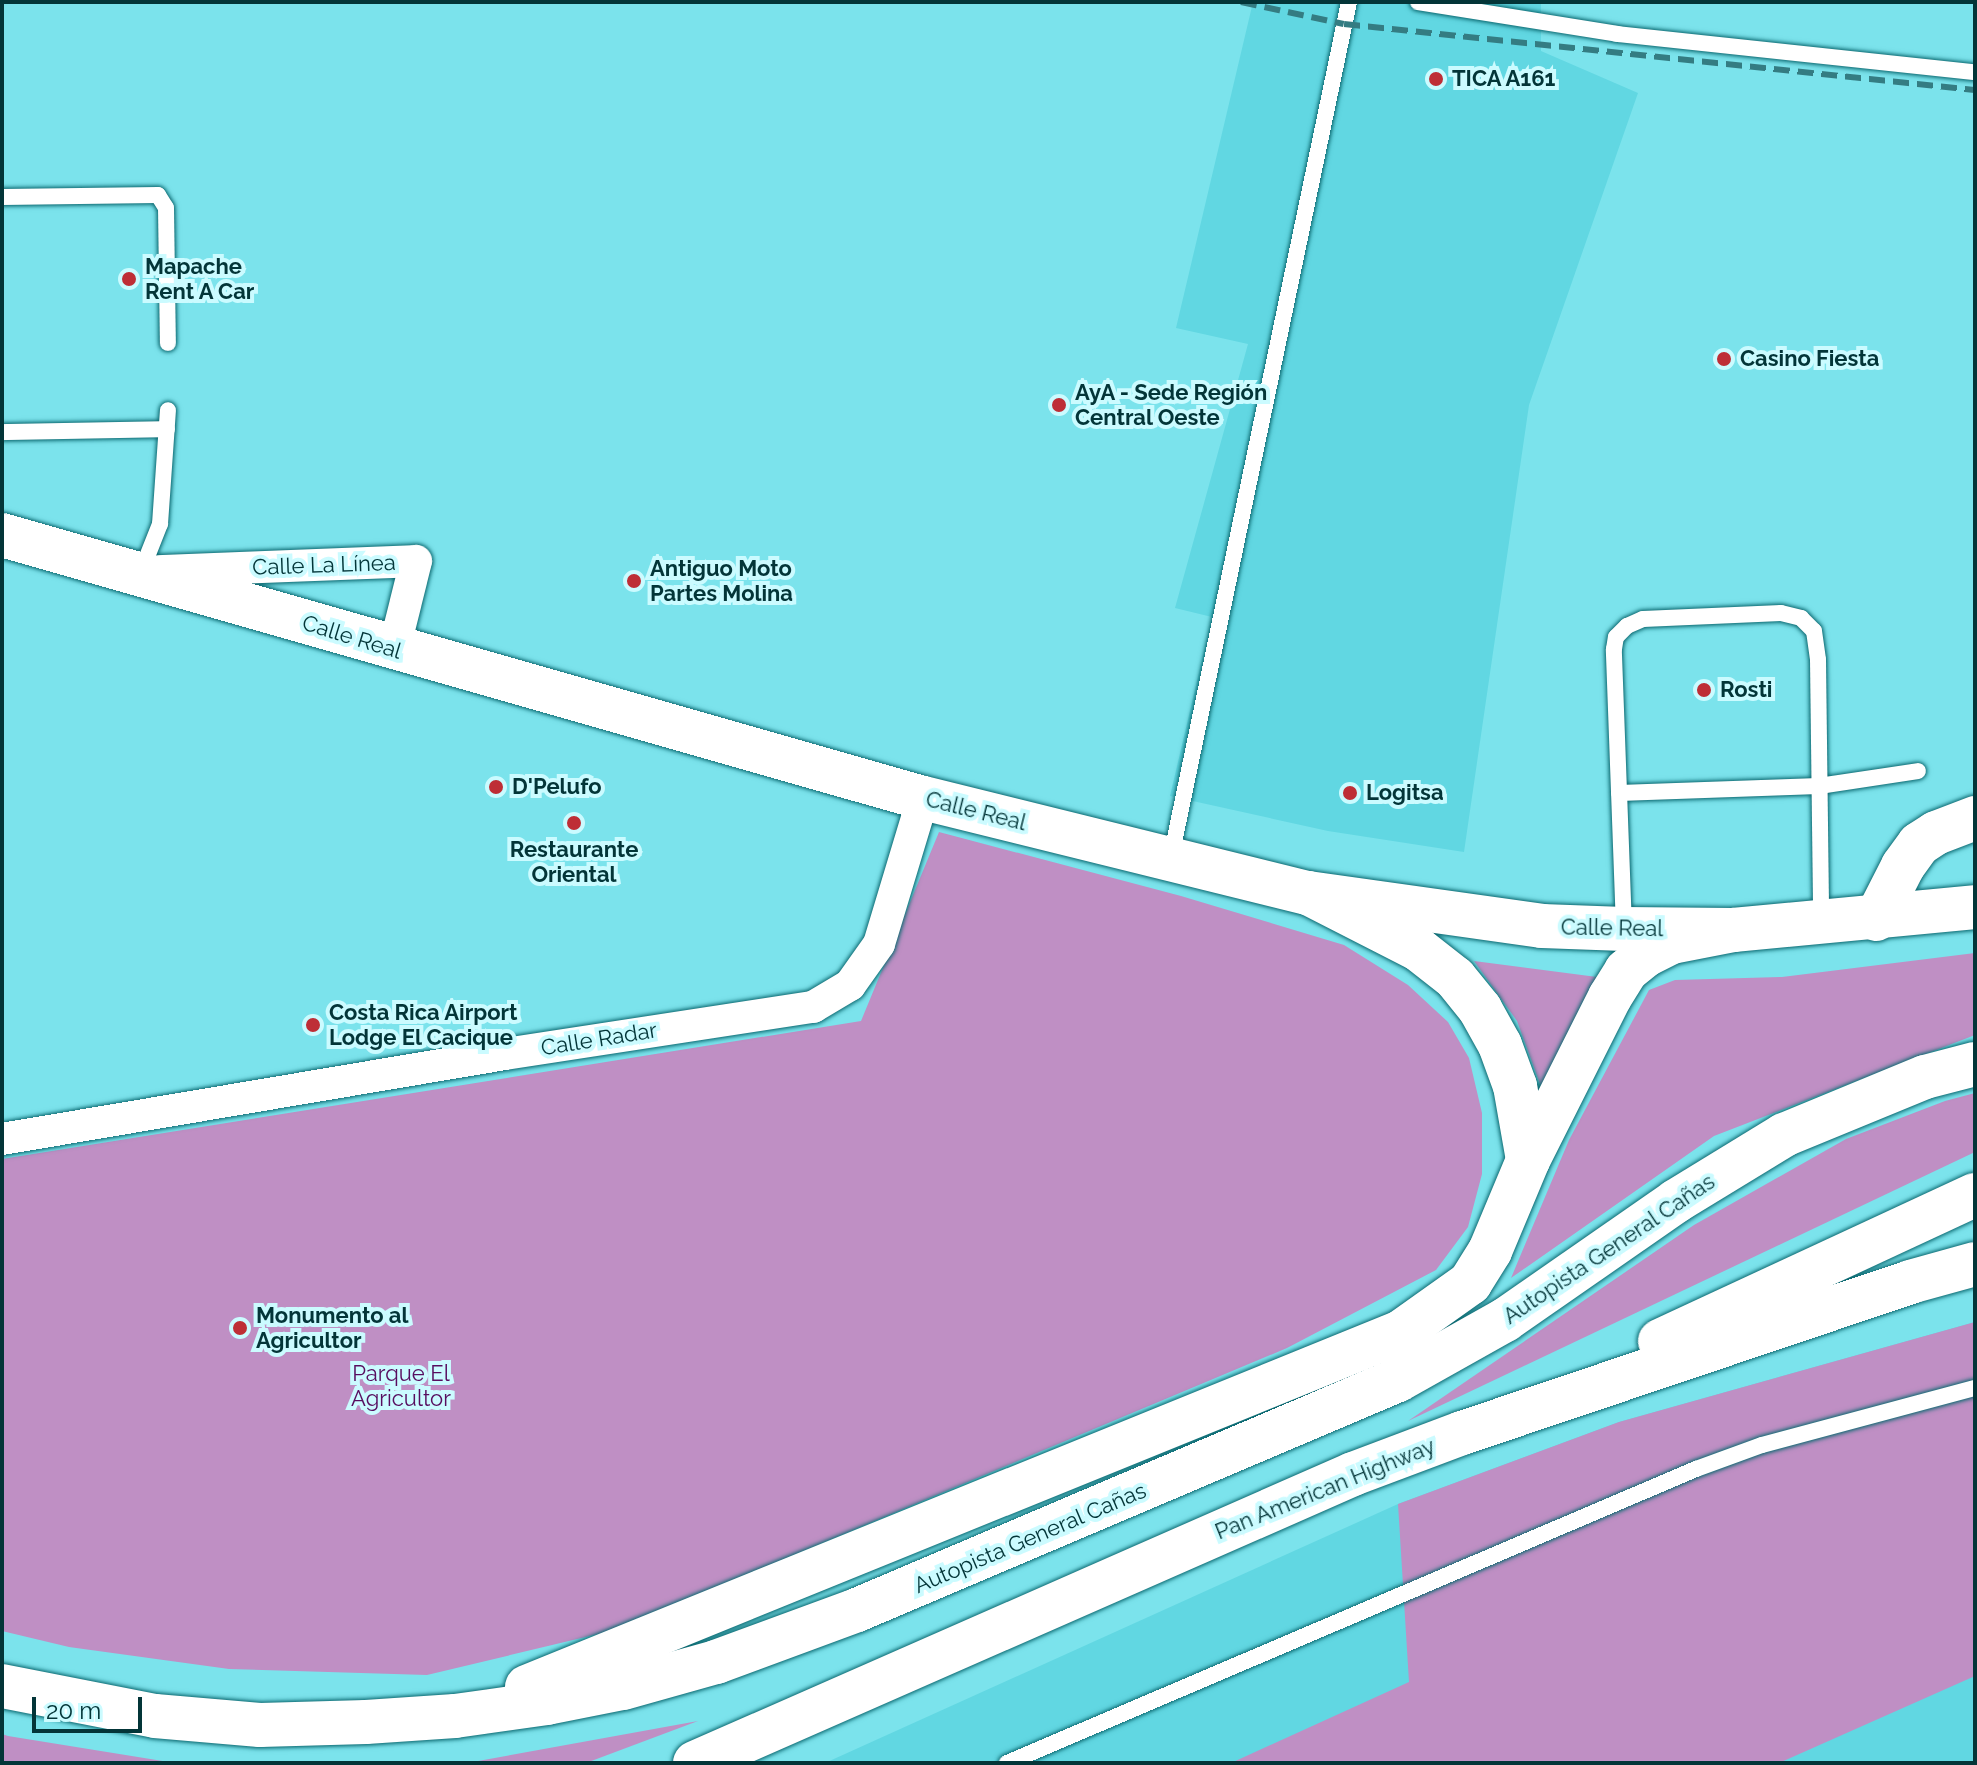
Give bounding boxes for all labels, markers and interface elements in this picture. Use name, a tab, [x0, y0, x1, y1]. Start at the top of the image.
place label: TICA A161	[1452, 66, 1557, 92]
marker: TICA A161	[1427, 70, 1445, 88]
place label: Mapache Rent A Car	[145, 253, 256, 304]
marker: Mapache Rent A Car	[120, 270, 138, 288]
place label: Casino Fiesta	[1740, 346, 1879, 372]
marker: Casino Fiesta	[1715, 350, 1733, 368]
place label: AyA - Sede Región Central Oeste	[1075, 379, 1268, 430]
marker: AyA - Sede Región Central Oeste	[1050, 396, 1068, 414]
street label: Calle La Línea	[252, 549, 396, 581]
place label: Antiguo Moto Partes Molina	[650, 555, 793, 606]
marker: Antiguo Moto Partes Molina	[625, 572, 643, 590]
street label: Calle Real	[299, 609, 405, 665]
place label: Rosti	[1720, 677, 1772, 703]
marker: Rosti	[1695, 681, 1713, 699]
place label: D'Pelufo	[512, 774, 601, 800]
marker: D'Pelufo	[487, 778, 505, 796]
place label: Logitsa	[1366, 780, 1444, 806]
marker: Logitsa	[1341, 784, 1359, 802]
street label: Calle Real	[923, 786, 1029, 836]
marker: Restaurante Oriental	[565, 814, 583, 832]
place label: Restaurante Oriental	[510, 836, 638, 888]
street label: Calle Real	[1561, 914, 1663, 942]
place label: Costa Rica Airport Lodge El Cacique	[329, 999, 518, 1050]
marker: Costa Rica Airport Lodge El Cacique	[304, 1016, 322, 1034]
street label: Calle Radar	[539, 1017, 659, 1061]
street label: Autopista General Cañas	[1498, 1168, 1720, 1330]
place label: Monumento al Agricultor	[256, 1302, 408, 1354]
marker: Monumento al Agricultor	[231, 1319, 249, 1337]
park label: Parque El Agricultor	[351, 1360, 451, 1412]
street label: Pan American Highway	[1211, 1433, 1439, 1545]
street label: Autopista General Cañas	[910, 1477, 1150, 1599]
scale bar	[36, 1681, 146, 1731]
text: 20 m	[46, 1696, 101, 1725]

